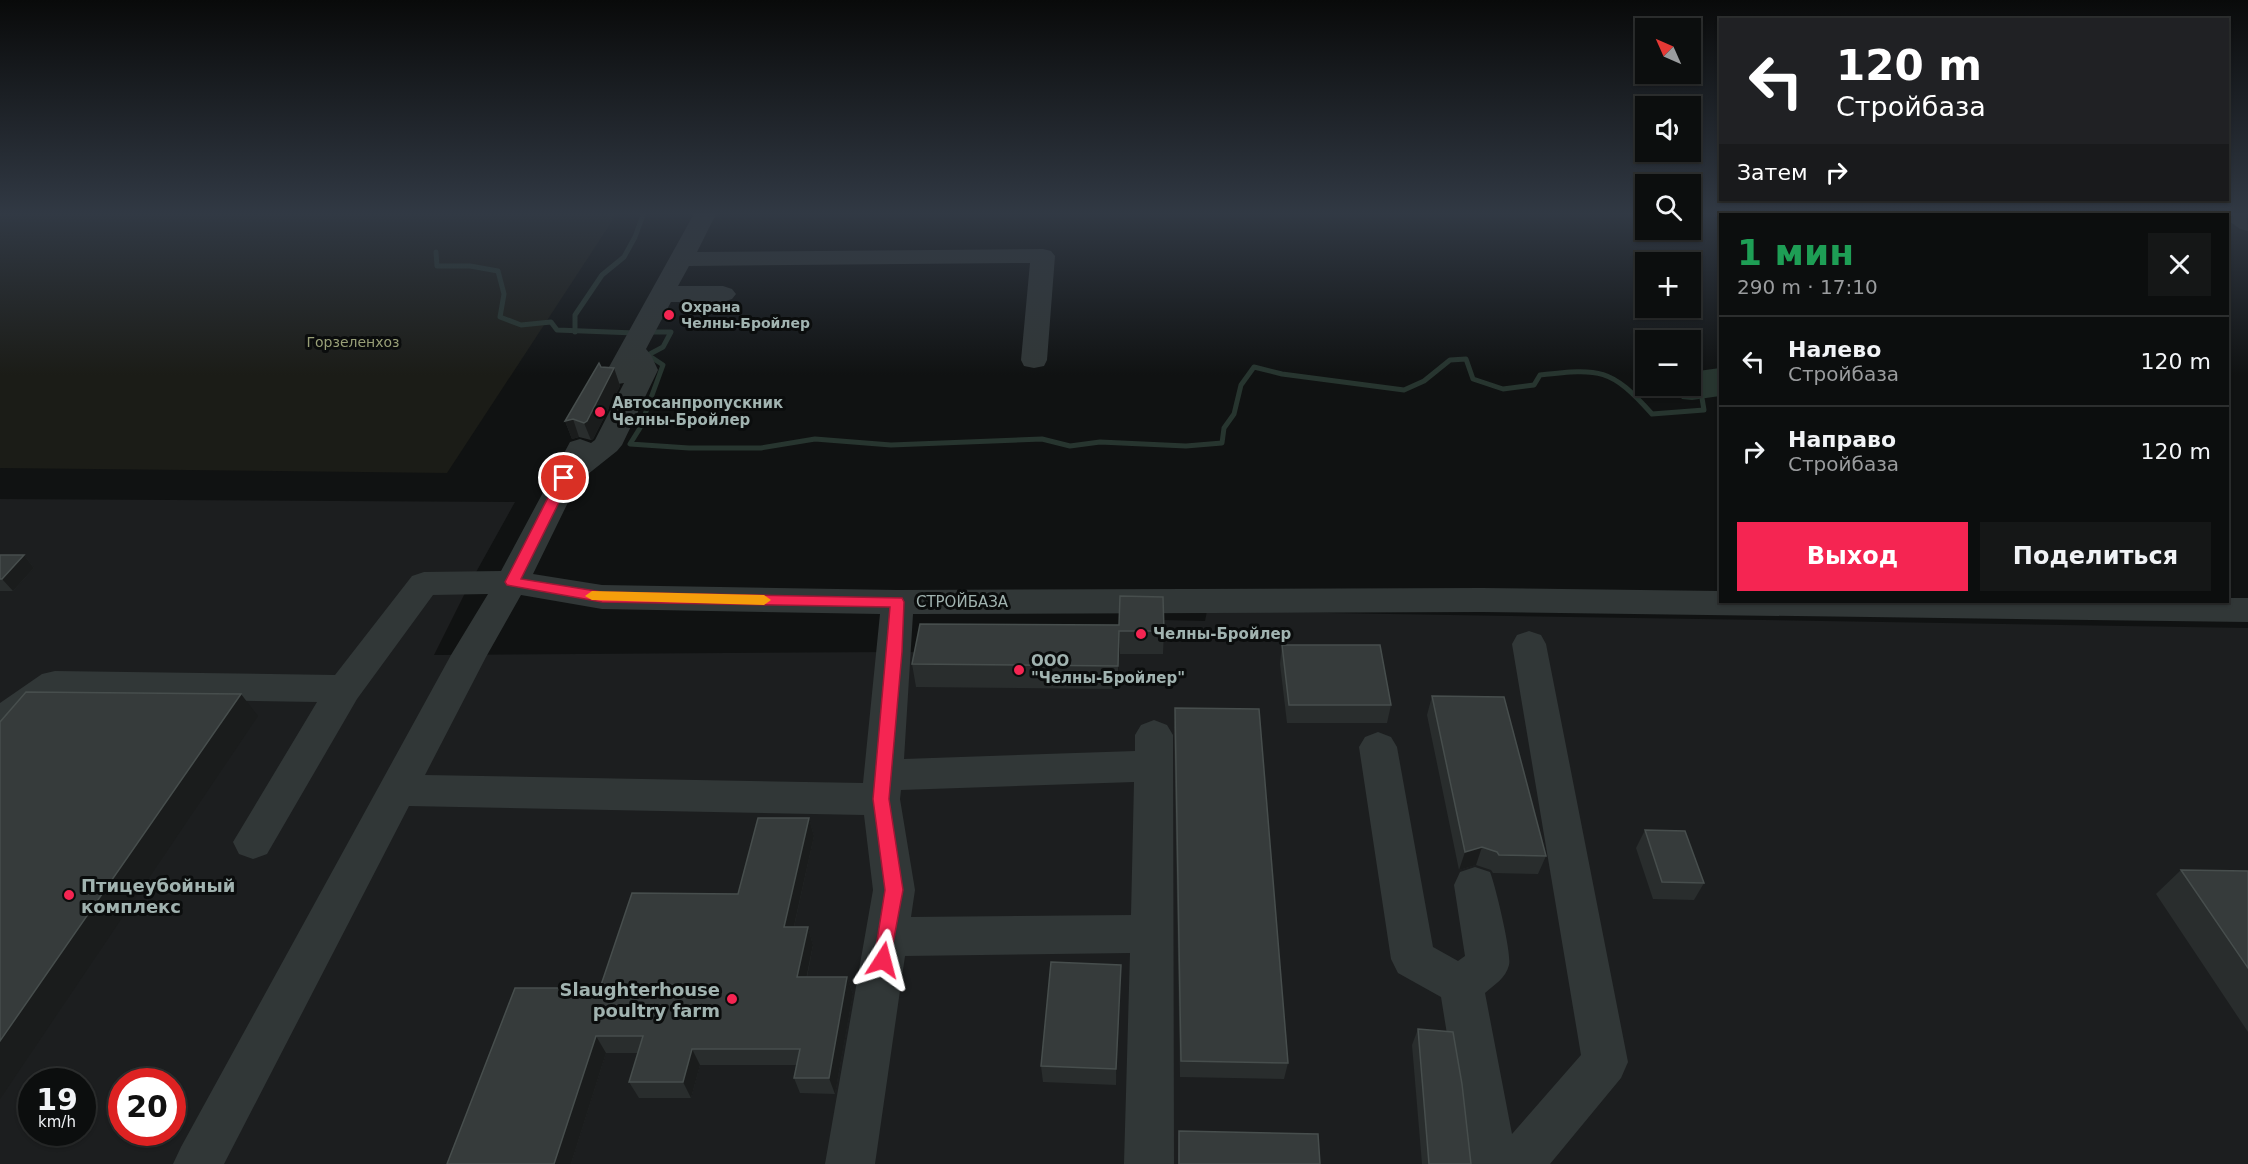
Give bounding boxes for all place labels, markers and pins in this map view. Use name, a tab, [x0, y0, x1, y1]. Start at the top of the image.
place label: Охрана Челны-Бройлер	[681, 299, 810, 331]
marker: Охрана Челны-Бройлер	[662, 308, 676, 322]
place label: Автосанпропускник Челны-Бройлер	[612, 394, 783, 429]
marker: Автосанпропускник Челны-Бройлер	[593, 405, 607, 419]
pin	[538, 452, 589, 503]
place label: Челны-Бройлер	[1153, 625, 1292, 643]
marker: Челны-Бройлер	[1134, 627, 1148, 641]
place label: ООО "Челны-Бройлер"	[1031, 652, 1185, 687]
marker: ООО "Челны-Бройлер"	[1012, 663, 1026, 677]
place label: Птицеубойный комплекс	[81, 875, 235, 917]
marker: Птицеубойный комплекс	[62, 888, 76, 902]
place label: Slaughterhouse poultry farm	[560, 979, 720, 1021]
marker: Slaughterhouse poultry farm	[725, 992, 739, 1006]

